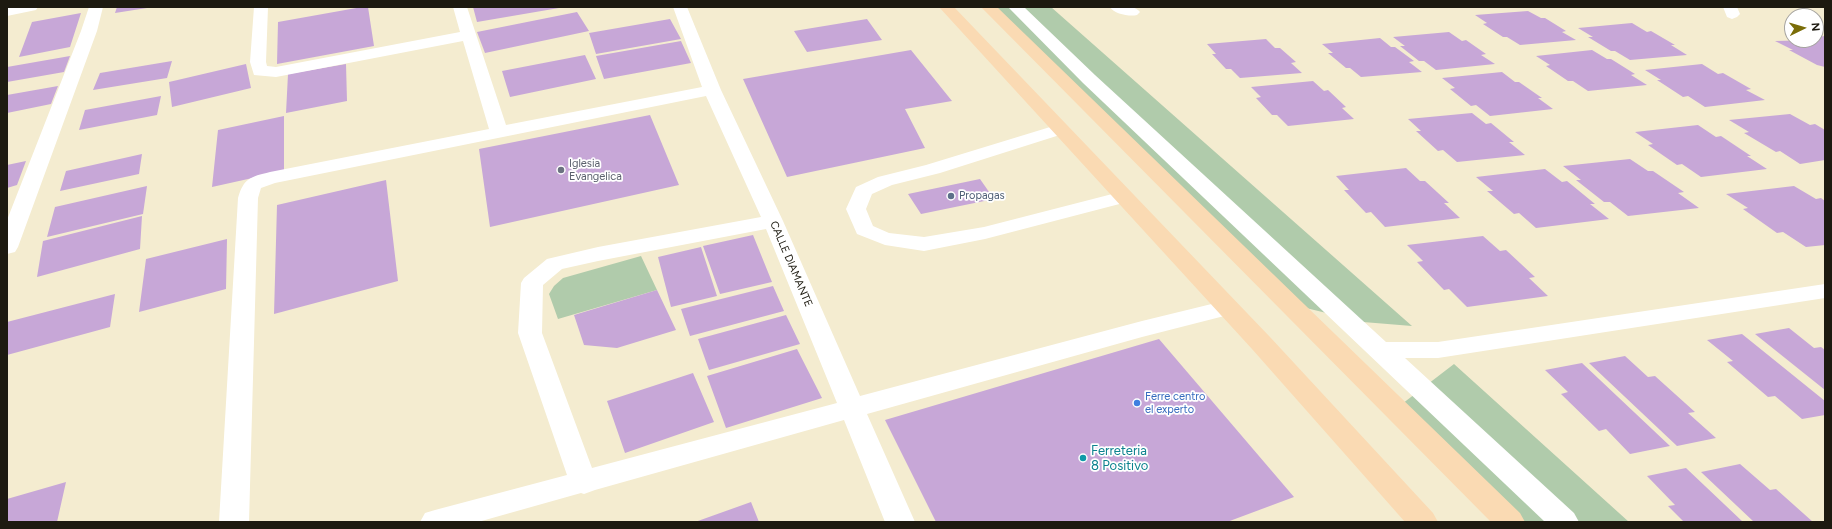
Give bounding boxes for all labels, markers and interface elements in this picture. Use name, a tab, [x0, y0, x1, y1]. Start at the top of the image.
north arrow	[1784, 8, 1824, 48]
text: N	[1809, 22, 1822, 32]
place label: Iglesia Evangelica	[569, 157, 622, 183]
marker: Iglesia Evangelica	[556, 165, 566, 175]
place label: Propagas	[959, 189, 1005, 203]
marker: Propagas	[946, 191, 956, 201]
street label: CALLE DIAMANTE	[767, 219, 815, 309]
place label: Ferre centro el experto	[1145, 390, 1205, 416]
marker: Ferre centro el experto	[1132, 398, 1142, 408]
place label: Ferreteria 8 Positivo	[1091, 443, 1148, 474]
marker: Ferreteria 8 Positivo	[1078, 453, 1088, 463]

